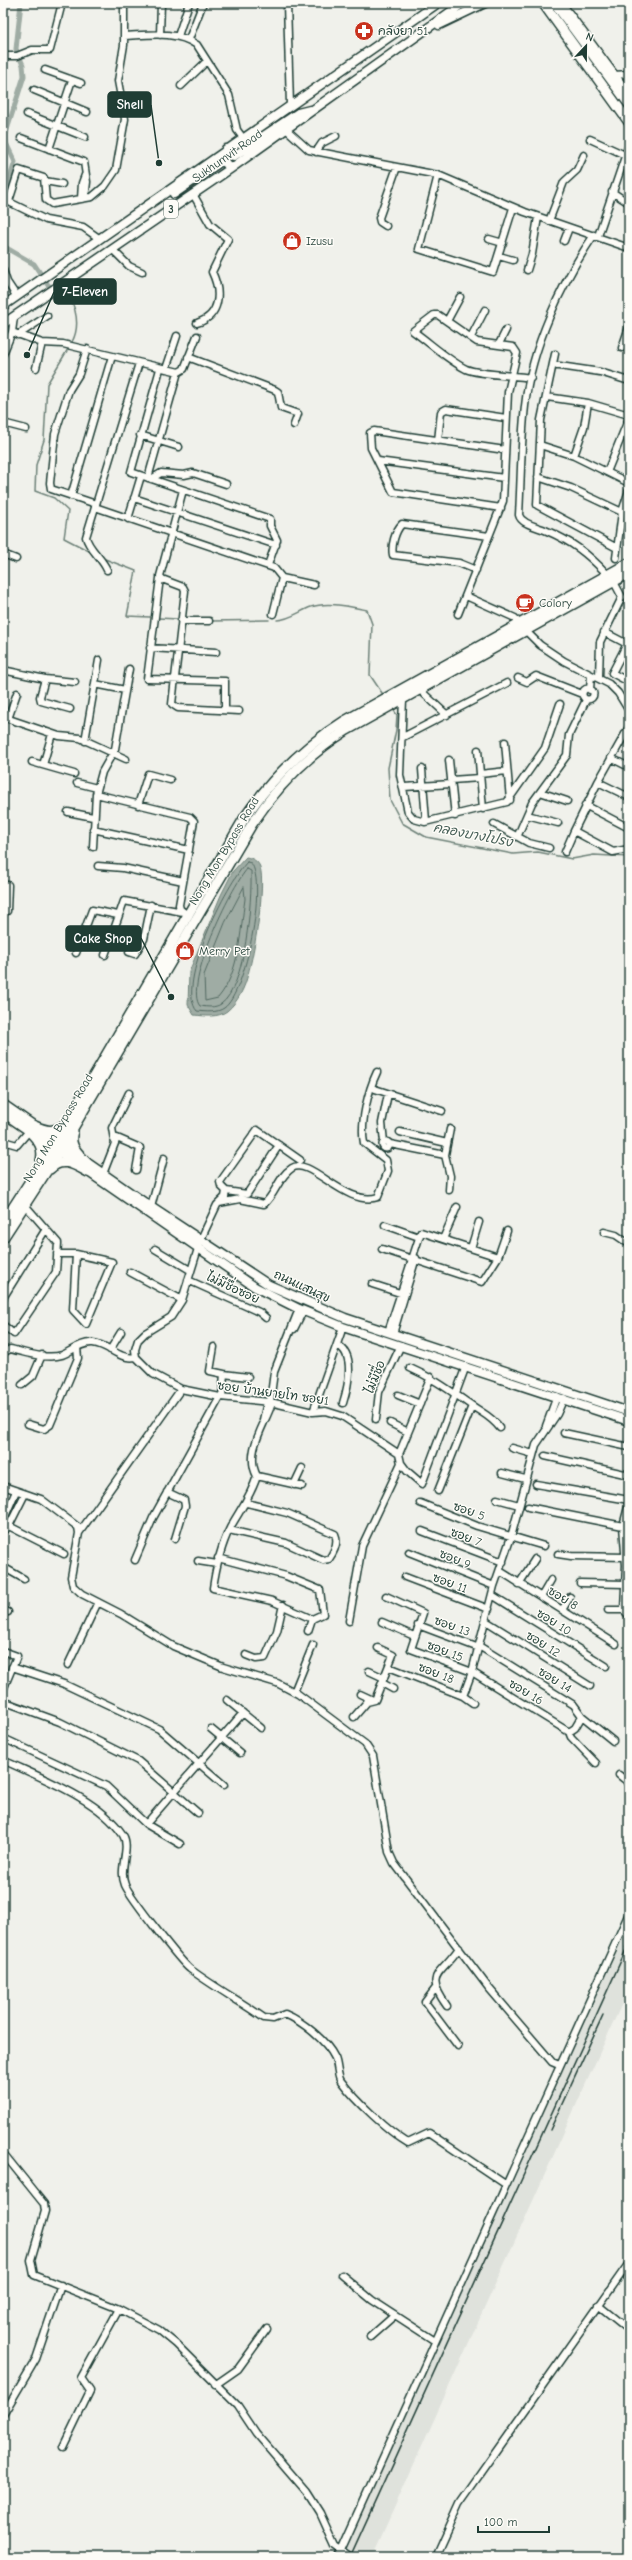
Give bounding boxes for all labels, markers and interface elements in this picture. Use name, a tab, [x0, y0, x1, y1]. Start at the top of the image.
pharmacy icon: คลังยา 51	[353, 20, 375, 42]
place label: คลังยา 51	[378, 24, 428, 38]
north arrow	[566, 26, 606, 66]
text: N	[584, 30, 595, 45]
callout: Shell	[108, 92, 151, 117]
text: Shell	[117, 97, 143, 112]
street label: Sukhumvit Road	[189, 127, 265, 185]
road number: 3	[164, 200, 178, 218]
shop icon: Izusu	[281, 230, 303, 252]
place label: Izusu	[306, 234, 333, 248]
callout: 7-Eleven	[54, 279, 116, 304]
text: 7-Eleven	[62, 284, 108, 299]
cafe icon: Colory	[514, 592, 536, 614]
place label: Colory	[539, 596, 572, 610]
street label: Nong Mon Bypass Road	[186, 794, 262, 908]
water label: คลองบางโปรง	[432, 818, 515, 850]
callout: Cake Shop	[66, 926, 141, 951]
text: Cake Shop	[73, 931, 133, 946]
shop icon: Merry Pet	[174, 940, 196, 962]
place label: Merry Pet	[199, 944, 250, 958]
street label: Nong Mon Bypass Road	[20, 1071, 96, 1185]
street label: ไม่มีชื่อซอย	[203, 1266, 264, 1306]
street label: ถนนแสนสุข	[271, 1267, 332, 1307]
street label: ไม่มีชื่อ	[358, 1357, 388, 1397]
street label: ซอย บ้านยายโท ซอย1	[216, 1377, 330, 1408]
street label: ซอย 5	[451, 1499, 487, 1523]
street label: ซอย 7	[449, 1525, 484, 1549]
street label: ซอย 9	[437, 1546, 473, 1572]
street label: ซอย 11	[431, 1570, 469, 1596]
street label: ซอย 8	[545, 1583, 581, 1613]
street label: ซอย 10	[534, 1606, 574, 1638]
street label: ซอย 13	[432, 1613, 472, 1639]
street label: ซอย 12	[523, 1628, 563, 1660]
street label: ซอย 15	[425, 1638, 465, 1664]
street label: ซอย 18	[416, 1660, 456, 1686]
street label: ซอย 14	[536, 1664, 575, 1696]
street label: ซอย 16	[506, 1676, 546, 1708]
scale bar	[478, 2508, 549, 2534]
text: 100 m	[484, 2515, 517, 2529]

